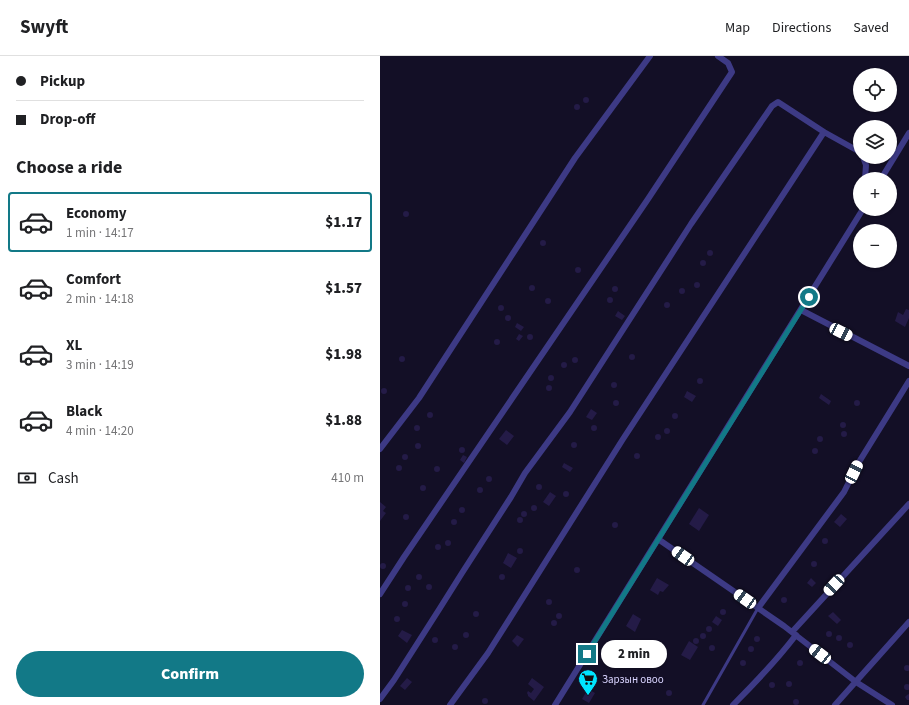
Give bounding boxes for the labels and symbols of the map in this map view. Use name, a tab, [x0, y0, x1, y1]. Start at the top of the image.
route start	[800, 288, 818, 306]
car	[828, 321, 854, 343]
car	[843, 459, 865, 485]
car	[670, 544, 696, 568]
car	[821, 572, 847, 598]
car	[732, 587, 758, 611]
callout: 2 min	[601, 640, 667, 668]
car	[807, 642, 833, 666]
route end	[578, 645, 596, 663]
supermarket icon: Зарзын овоо	[577, 668, 599, 696]
place label: Зарзын овоо	[602, 672, 664, 687]

